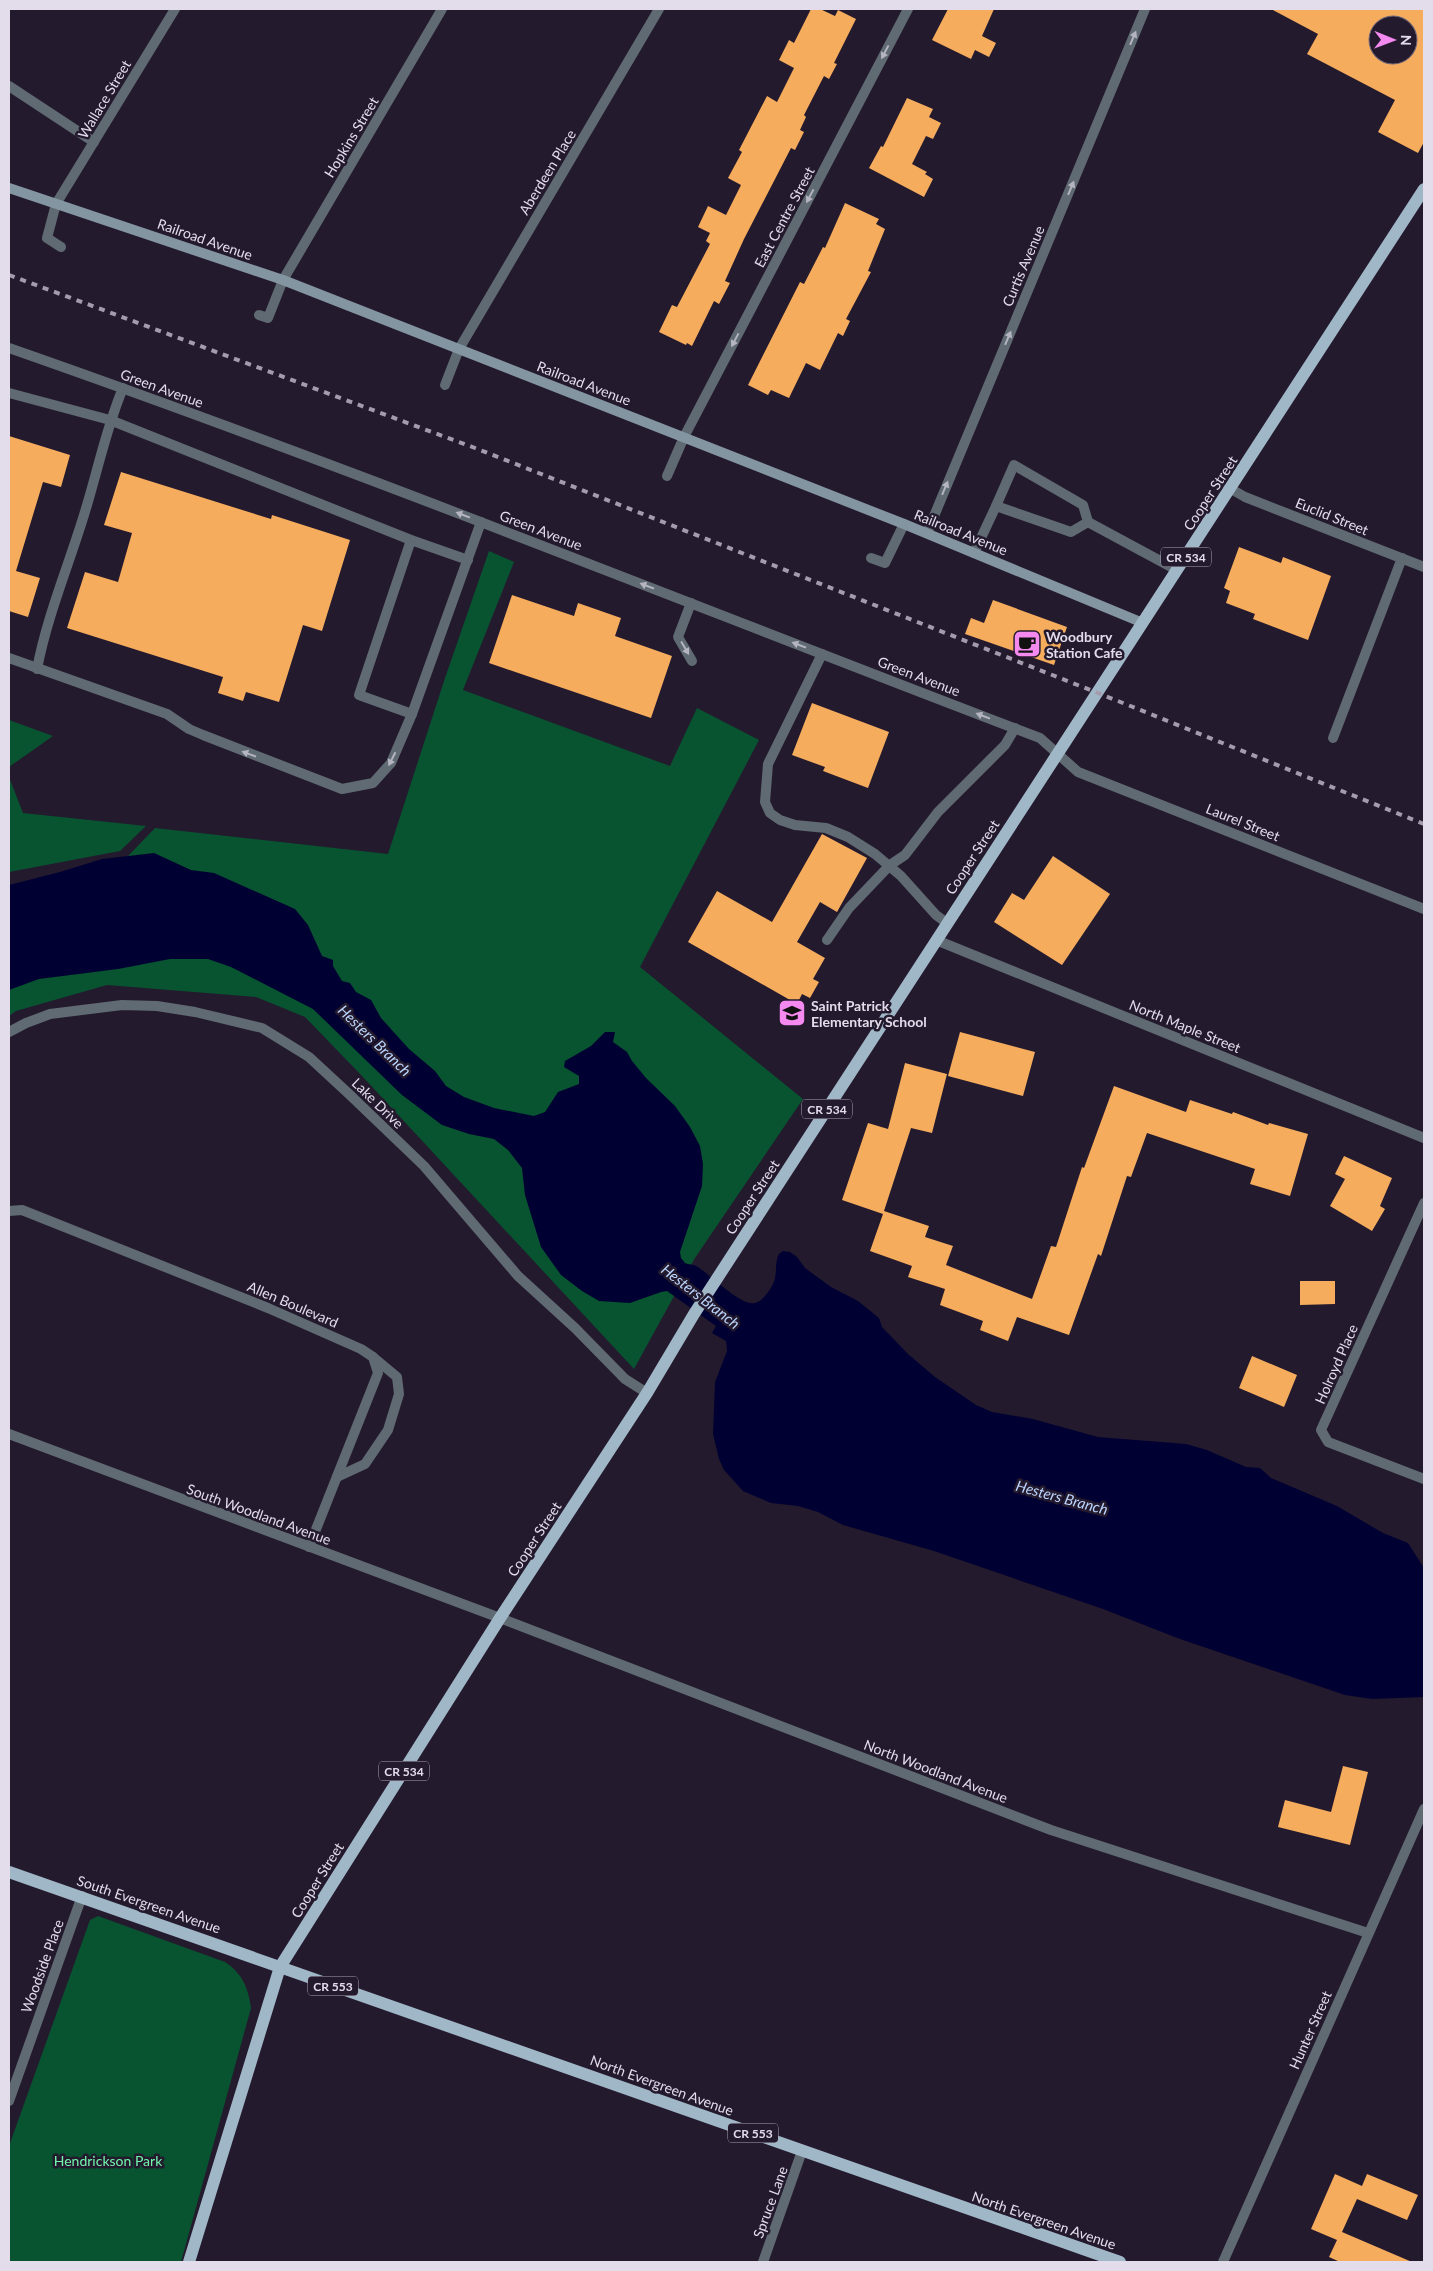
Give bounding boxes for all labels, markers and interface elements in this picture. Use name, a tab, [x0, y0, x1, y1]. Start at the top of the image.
north arrow	[1368, 15, 1418, 65]
one-way arrow	[1130, 31, 1138, 45]
text: N	[1398, 35, 1415, 46]
one-way arrow	[881, 45, 889, 59]
street label: Wallace Street	[74, 57, 134, 141]
street label: Hopkins Street	[320, 94, 382, 180]
street label: Aberdeen Place	[515, 126, 579, 218]
street label: East Centre Street	[750, 164, 818, 270]
one-way arrow	[1067, 181, 1075, 195]
one-way arrow	[806, 189, 814, 203]
street label: Railroad Avenue	[155, 215, 255, 263]
street label: Curtis Avenue	[998, 223, 1048, 309]
one-way arrow	[1004, 330, 1012, 345]
one-way arrow	[731, 333, 739, 347]
street label: Railroad Avenue	[535, 357, 633, 409]
street label: Green Avenue	[118, 365, 206, 411]
street label: Cooper Street	[1180, 452, 1240, 534]
one-way arrow	[942, 481, 950, 495]
street label: Euclid Street	[1293, 494, 1371, 538]
street label: Green Avenue	[497, 506, 585, 554]
street label: Railroad Avenue	[912, 506, 1010, 558]
one-way arrow	[455, 511, 470, 519]
road number: CR 534	[1161, 548, 1211, 566]
one-way arrow	[640, 582, 655, 589]
place label: Woodbury Station Cafe	[1046, 628, 1123, 661]
cafe icon: Woodbury Station Cafe	[1012, 629, 1042, 659]
one-way arrow	[791, 641, 806, 649]
one-way arrow	[680, 642, 689, 655]
street label: Green Avenue	[875, 652, 963, 700]
one-way arrow	[975, 712, 990, 720]
one-way arrow	[241, 750, 256, 757]
one-way arrow	[388, 751, 396, 766]
street label: Laurel Street	[1204, 800, 1282, 844]
street label: Cooper Street	[942, 816, 1002, 898]
street label: North Maple Street	[1127, 996, 1243, 1056]
place label: Saint Patrick Elementary School	[811, 997, 927, 1030]
school or university icon: Saint Patrick Elementary School	[777, 998, 807, 1028]
water label: Hesters Branch	[335, 1001, 415, 1079]
street label: Lake Drive	[349, 1074, 407, 1132]
road number: CR 534	[802, 1100, 852, 1118]
street label: Cooper Street	[722, 1156, 782, 1238]
water label: Hesters Branch	[658, 1260, 744, 1332]
street label: Allen Boulevard	[245, 1277, 341, 1331]
street label: Holroyd Place	[1311, 1322, 1361, 1406]
water label: Hesters Branch	[1014, 1476, 1110, 1518]
street label: South Woodland Avenue	[185, 1480, 333, 1548]
street label: Cooper Street	[504, 1498, 564, 1580]
street label: North Woodland Avenue	[862, 1736, 1010, 1806]
road number: CR 534	[379, 1762, 429, 1780]
street label: Cooper Street	[287, 1839, 347, 1921]
street label: South Evergreen Avenue	[75, 1871, 223, 1937]
street label: Woodside Place	[17, 1917, 67, 2015]
road number: CR 553	[308, 1976, 358, 1995]
street label: Hunter Street	[1285, 1988, 1335, 2072]
street label: North Evergreen Avenue	[588, 2051, 736, 2119]
road number: CR 553	[728, 2124, 778, 2142]
park label: Hendrickson Park	[54, 2152, 163, 2169]
street label: Spruce Lane	[749, 2164, 791, 2240]
street label: North Evergreen Avenue	[970, 2187, 1118, 2253]

